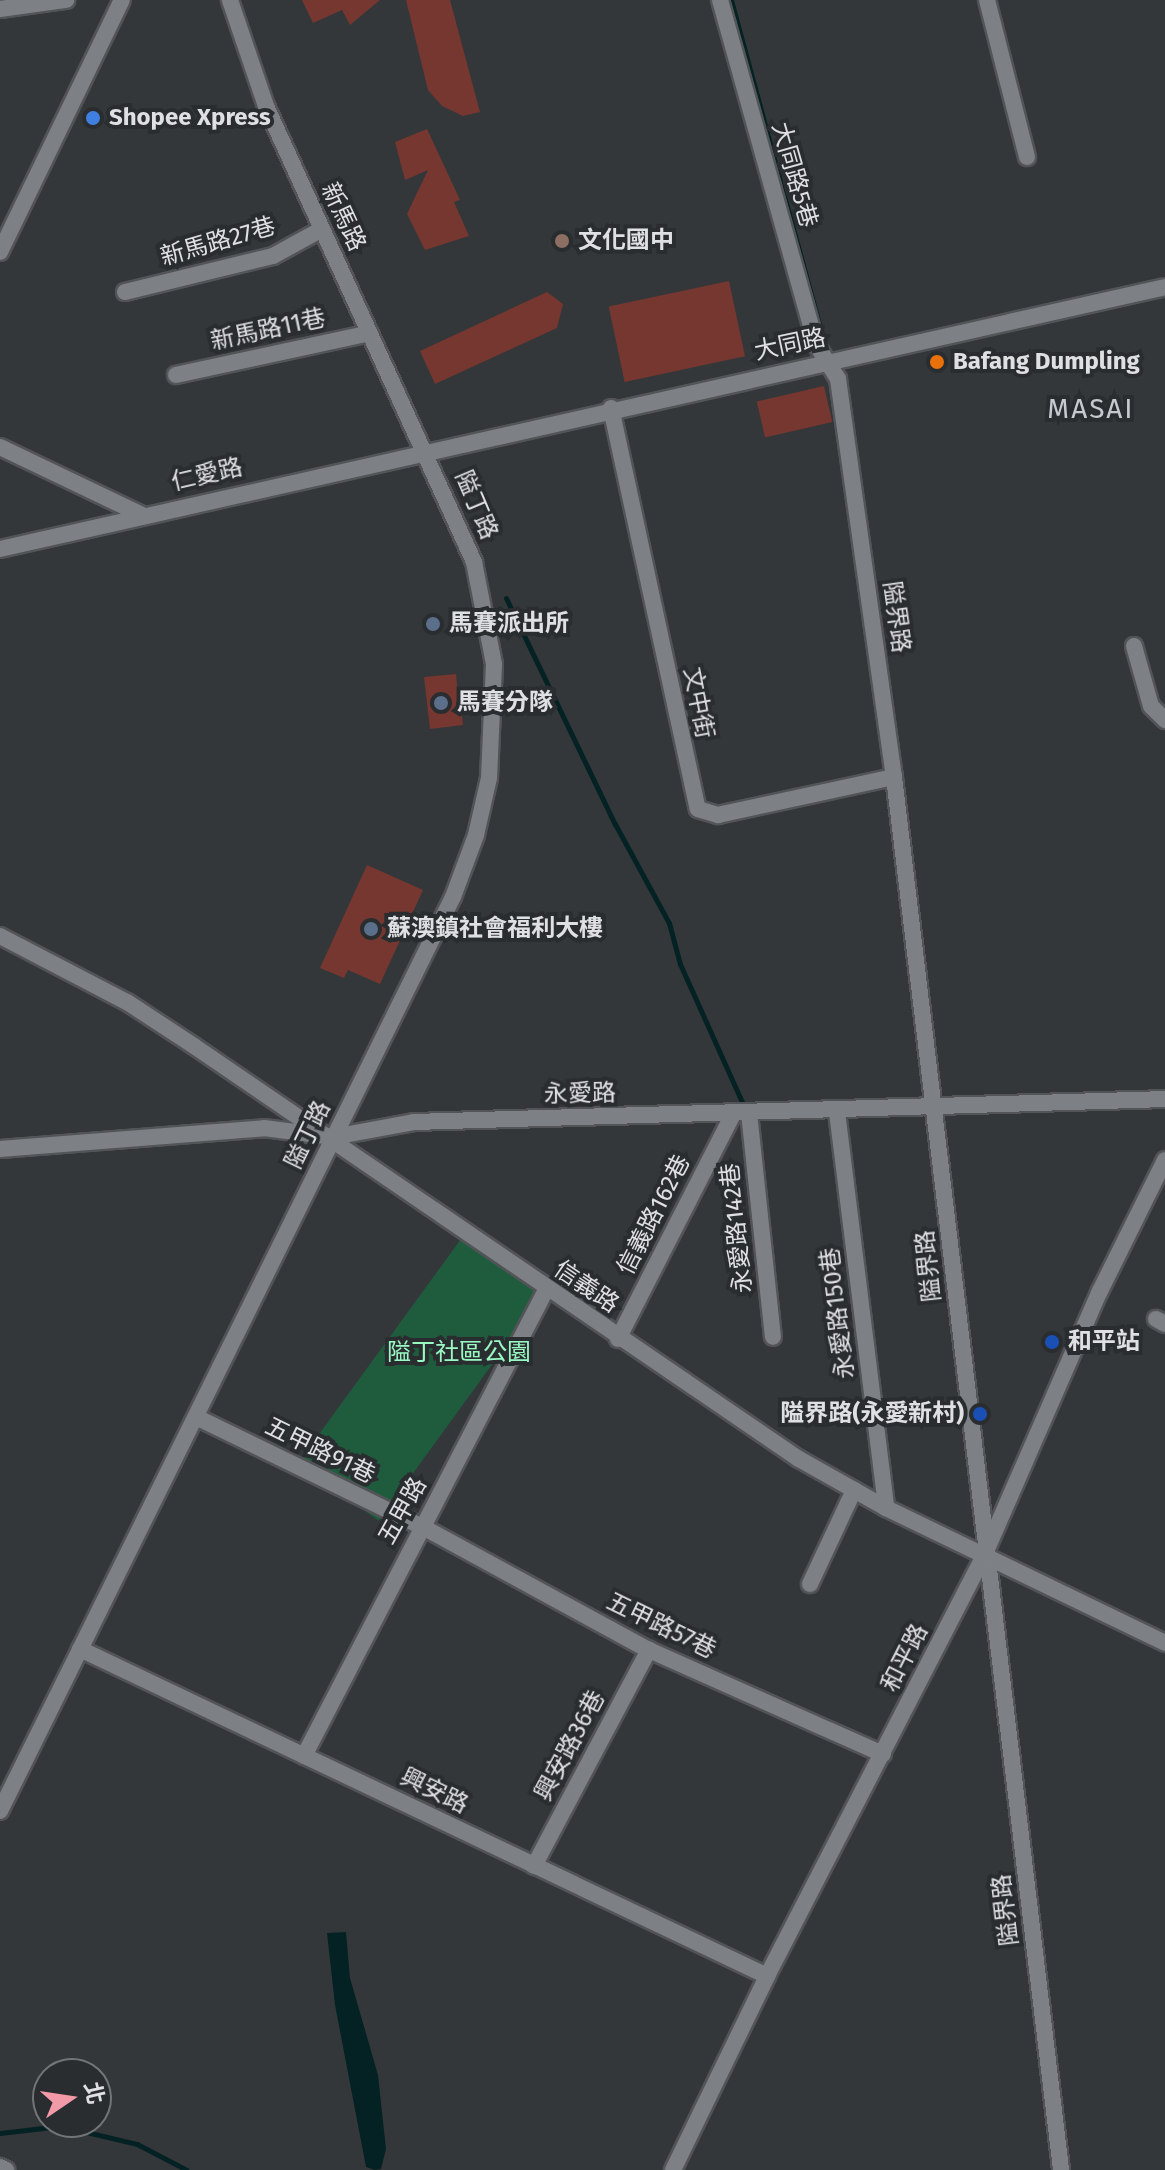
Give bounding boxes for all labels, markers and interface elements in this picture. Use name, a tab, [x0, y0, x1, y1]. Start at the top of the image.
place label: Shopee Xpress	[109, 104, 271, 132]
marker: Shopee Xpress	[84, 109, 102, 127]
street label: 大同路5巷	[765, 119, 823, 231]
street label: 新馬路	[315, 178, 371, 256]
street label: 新馬路27巷	[157, 212, 279, 272]
place label: 文化國中	[578, 227, 674, 255]
marker: 文化國中	[553, 232, 571, 250]
street label: 新馬路11巷	[208, 304, 328, 356]
street label: 大同路	[752, 323, 828, 367]
place label: Bafang Dumpling	[953, 348, 1140, 376]
marker: Bafang Dumpling	[928, 353, 946, 371]
district label: MASAI	[1047, 392, 1135, 426]
street label: 仁愛路	[169, 453, 245, 497]
street label: 隘丁路	[449, 466, 503, 544]
street label: 隘界路	[877, 579, 915, 655]
place label: 馬賽派出所	[449, 610, 569, 638]
marker: 馬賽派出所	[424, 615, 442, 633]
street label: 文中街	[677, 665, 719, 741]
place label: 馬賽分隊	[457, 689, 553, 717]
marker: 馬賽分隊	[432, 694, 450, 712]
place label: 蘇澳鎮社會福利大樓	[387, 915, 603, 943]
marker: 蘇澳鎮社會福利大樓	[362, 920, 380, 938]
street label: 永愛路	[544, 1079, 616, 1109]
street label: 隘丁路	[279, 1096, 337, 1174]
street label: 信義路162巷	[611, 1150, 697, 1280]
street label: 永愛路142巷	[716, 1162, 758, 1294]
street label: 隘界路	[911, 1229, 947, 1303]
street label: 永愛路150巷	[816, 1246, 860, 1380]
street label: 信義路	[548, 1255, 624, 1319]
place label: 和平站	[1068, 1328, 1140, 1356]
marker: 和平站	[1043, 1333, 1061, 1351]
park label: 隘丁社區公園	[387, 1339, 531, 1367]
place label: 隘界路(永愛新村)	[780, 1400, 964, 1428]
marker: 隘界路(永愛新村)	[971, 1405, 989, 1423]
street label: 五甲路91巷	[260, 1412, 380, 1490]
street label: 五甲路	[373, 1473, 433, 1549]
street label: 五甲路57巷	[602, 1587, 720, 1665]
street label: 和平路	[876, 1619, 934, 1697]
street label: 興安路36巷	[529, 1686, 611, 1806]
street label: 興安路	[395, 1762, 473, 1820]
street label: 隘界路	[987, 1873, 1025, 1947]
north arrow	[32, 2058, 112, 2138]
text: 北	[78, 2079, 110, 2107]

